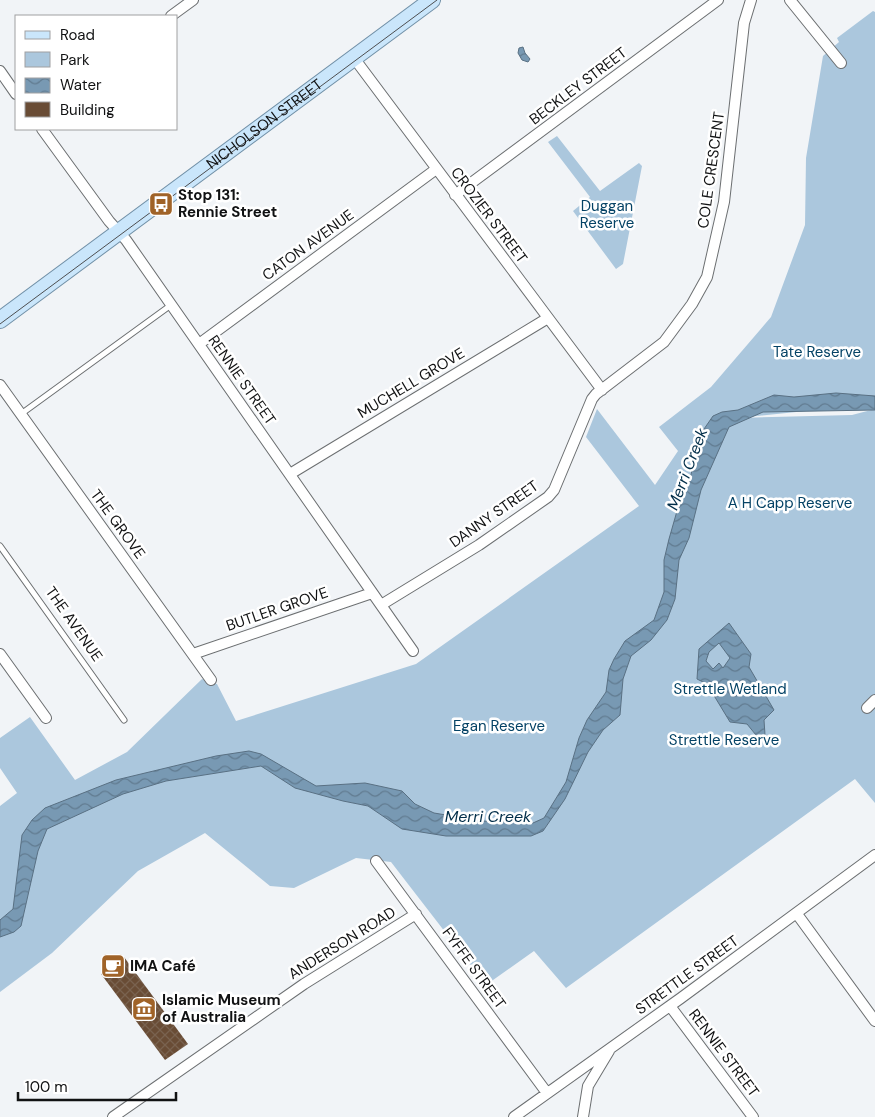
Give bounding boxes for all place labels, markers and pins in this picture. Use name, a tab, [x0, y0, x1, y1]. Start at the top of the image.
place label: Stop 131: Rennie Street	[178, 185, 277, 222]
bus stop icon: Stop 131: Rennie Street	[148, 191, 174, 217]
cafe icon: IMA Café	[100, 953, 126, 979]
place label: IMA Café	[130, 956, 196, 976]
place label: Islamic Museum of Australia	[162, 990, 281, 1027]
museum icon: Islamic Museum of Australia	[131, 996, 157, 1022]

